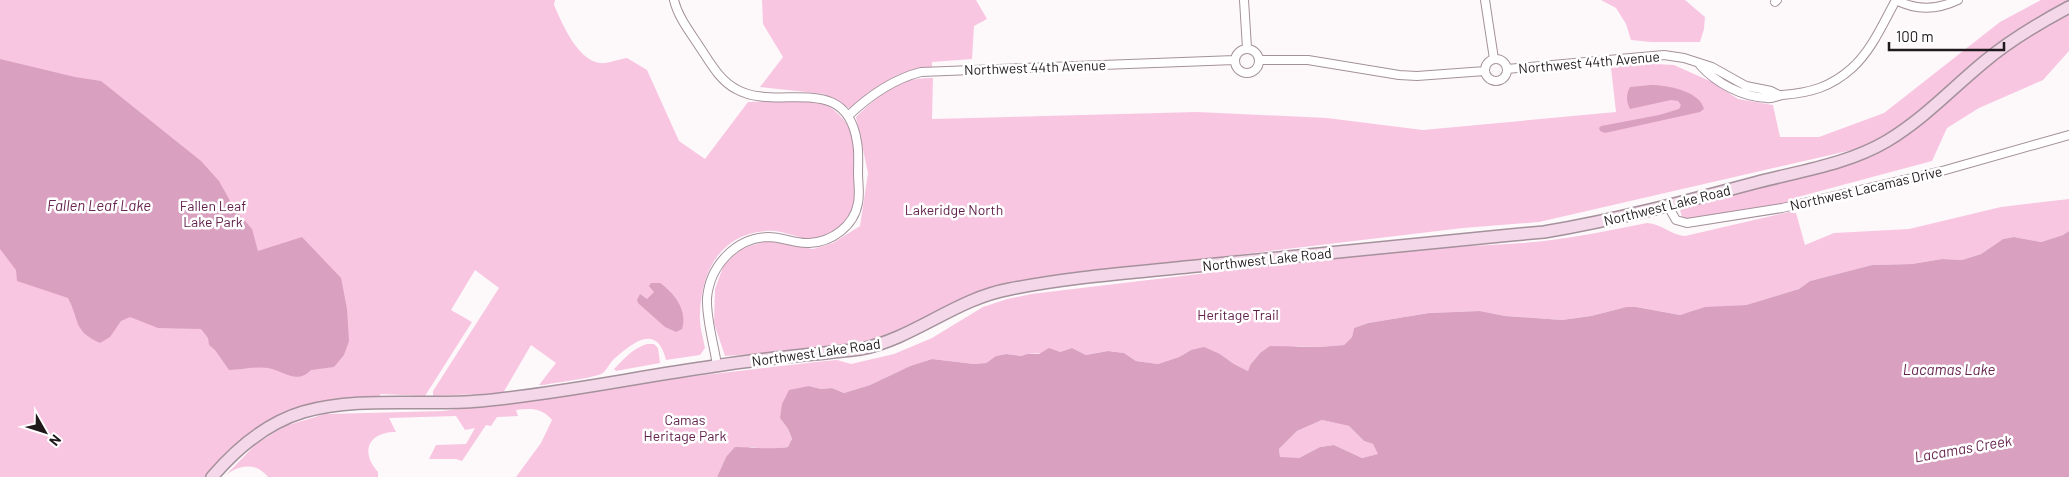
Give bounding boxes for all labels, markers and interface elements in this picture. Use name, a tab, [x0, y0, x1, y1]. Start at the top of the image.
scale bar	[1889, 20, 2004, 52]
text: 100 m	[1896, 27, 1934, 45]
street label: Northwest 44th Avenue	[1517, 47, 1661, 77]
street label: Northwest 44th Avenue	[964, 56, 1106, 78]
street label: Northwest Lacamas Drive	[1788, 162, 1944, 214]
street label: Northwest Lake Road	[1602, 181, 1732, 229]
water label: Fallen Leaf Lake	[47, 196, 151, 214]
park label: Fallen Leaf Lake Park	[180, 197, 246, 230]
park label: Lakeridge North	[905, 201, 1003, 218]
street label: Northwest Lake Road	[1202, 244, 1332, 274]
park label: Heritage Trail	[1197, 306, 1279, 323]
street label: Northwest Lake Road	[751, 335, 881, 369]
water label: Lacamas Lake	[1903, 360, 1996, 378]
north arrow	[20, 407, 70, 457]
park label: Camas Heritage Park	[644, 411, 726, 444]
water label: Lacamas Creek	[1913, 430, 2014, 465]
text: N	[46, 432, 65, 449]

